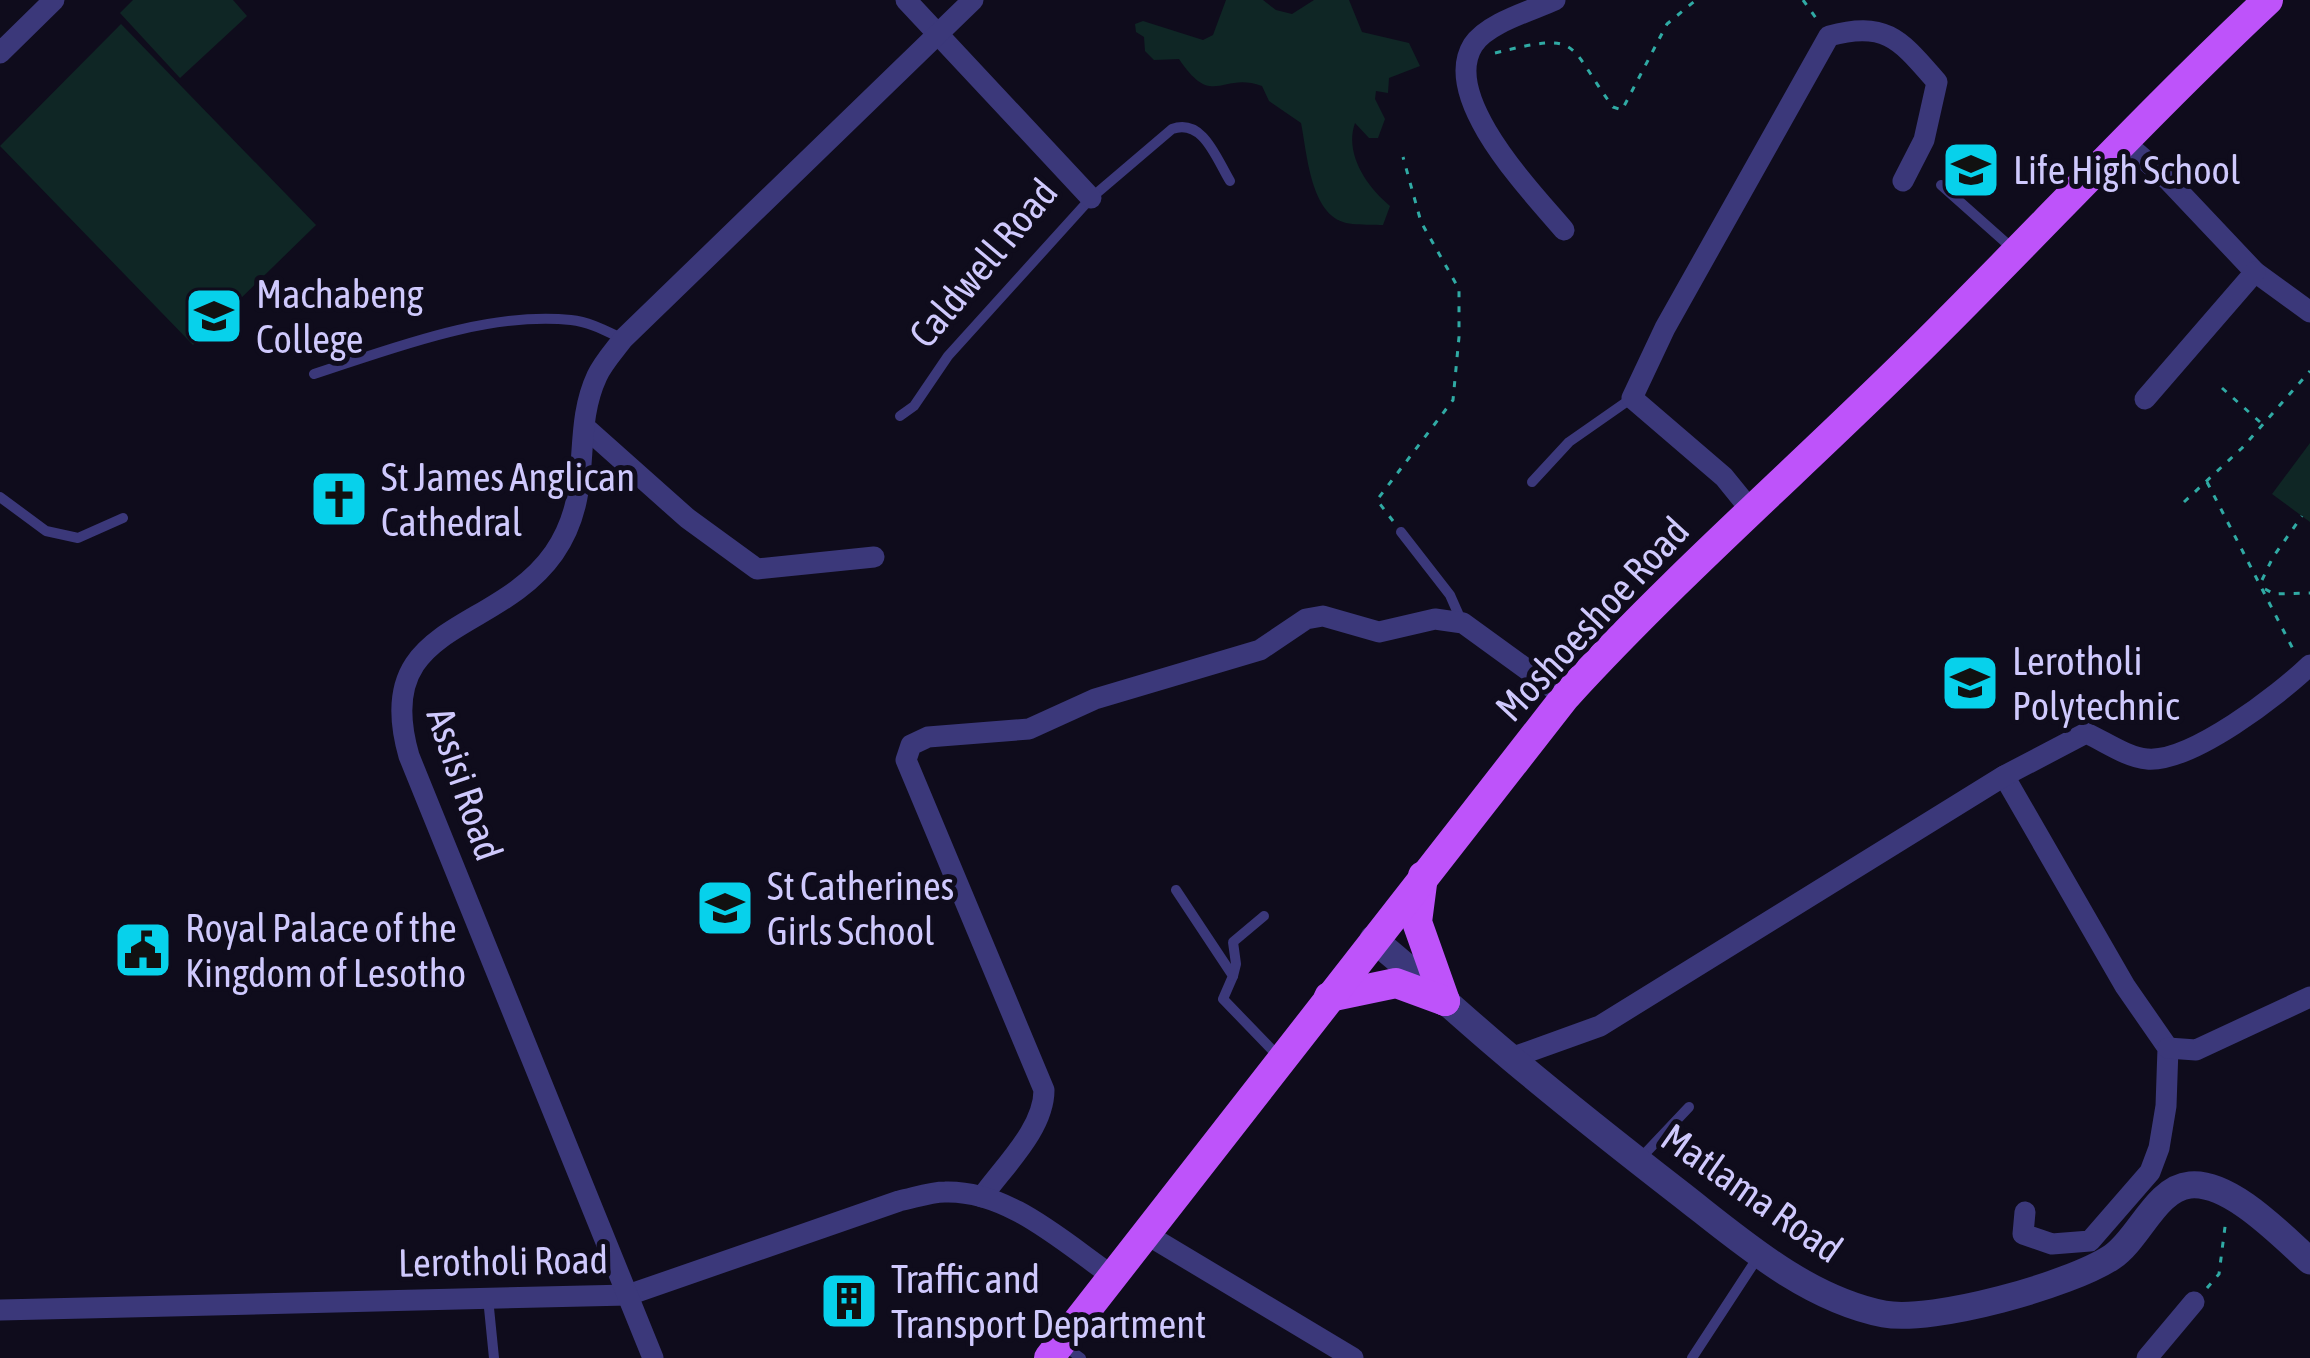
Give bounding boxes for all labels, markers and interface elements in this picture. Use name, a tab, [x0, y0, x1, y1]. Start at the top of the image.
school or university icon: Life High School	[1940, 139, 2002, 201]
place label: Life High School	[2013, 148, 2240, 192]
street label: Caldwell Road	[900, 170, 1066, 356]
place label: Machabeng College	[256, 272, 424, 361]
school or university icon: Machabeng College	[183, 285, 245, 347]
place label: St James Anglican Cathedral	[381, 455, 635, 544]
church icon: St James Anglican Cathedral	[308, 468, 370, 530]
street label: Moshoeshoe Road	[1487, 508, 1697, 730]
place label: Lerotholi Polytechnic	[2012, 639, 2180, 728]
school or university icon: Lerotholi Polytechnic	[1939, 652, 2001, 714]
street label: Assisi Road	[418, 702, 512, 866]
place label: St Catherines Girls School	[767, 864, 954, 953]
school or university icon: St Catherines Girls School	[694, 877, 756, 939]
place label: Royal Palace of the Kingdom of Lesotho	[185, 906, 466, 995]
public building icon: Royal Palace of the Kingdom of Lesotho	[112, 919, 174, 981]
street label: Matlama Road	[1653, 1115, 1851, 1271]
street label: Lerotholi Road	[398, 1237, 608, 1285]
place label: Traffic and Transport Department	[891, 1257, 1206, 1346]
building icon: Traffic and Transport Department	[818, 1270, 880, 1332]

